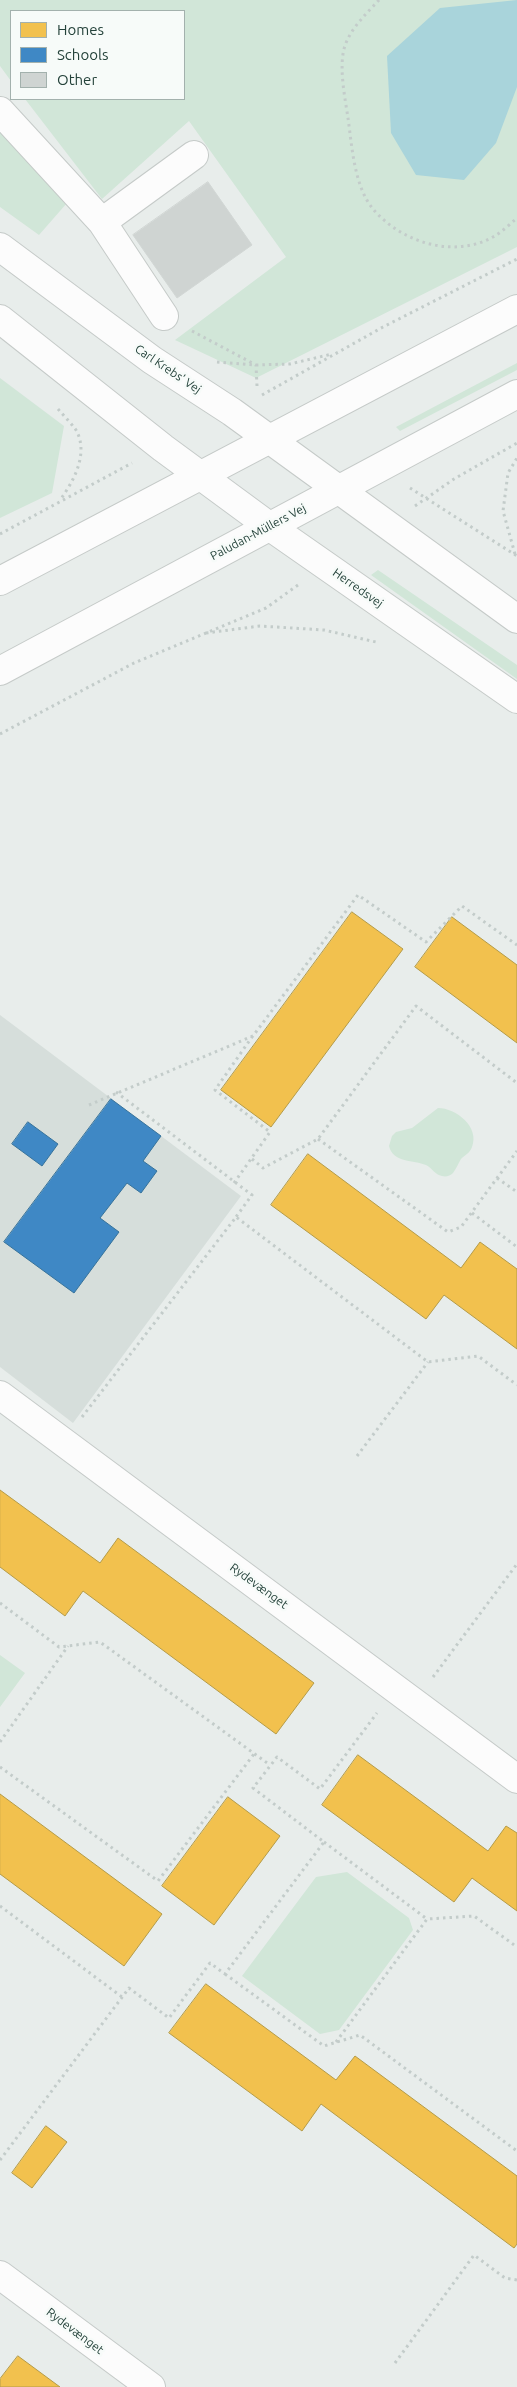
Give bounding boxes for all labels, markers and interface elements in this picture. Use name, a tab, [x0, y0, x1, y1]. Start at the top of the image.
legend	[10, 10, 185, 100]
text: Homes	[57, 21, 104, 38]
text: Schools	[57, 46, 108, 63]
text: Other	[57, 71, 97, 88]
street label: Carl Krebs' Vej	[132, 342, 204, 396]
street label: Paludan-Müllers Vej	[208, 501, 308, 563]
street label: Herredsvej	[330, 565, 386, 611]
street label: Rydevænget	[227, 1560, 291, 1612]
street label: Rydevænget	[43, 2305, 107, 2357]

